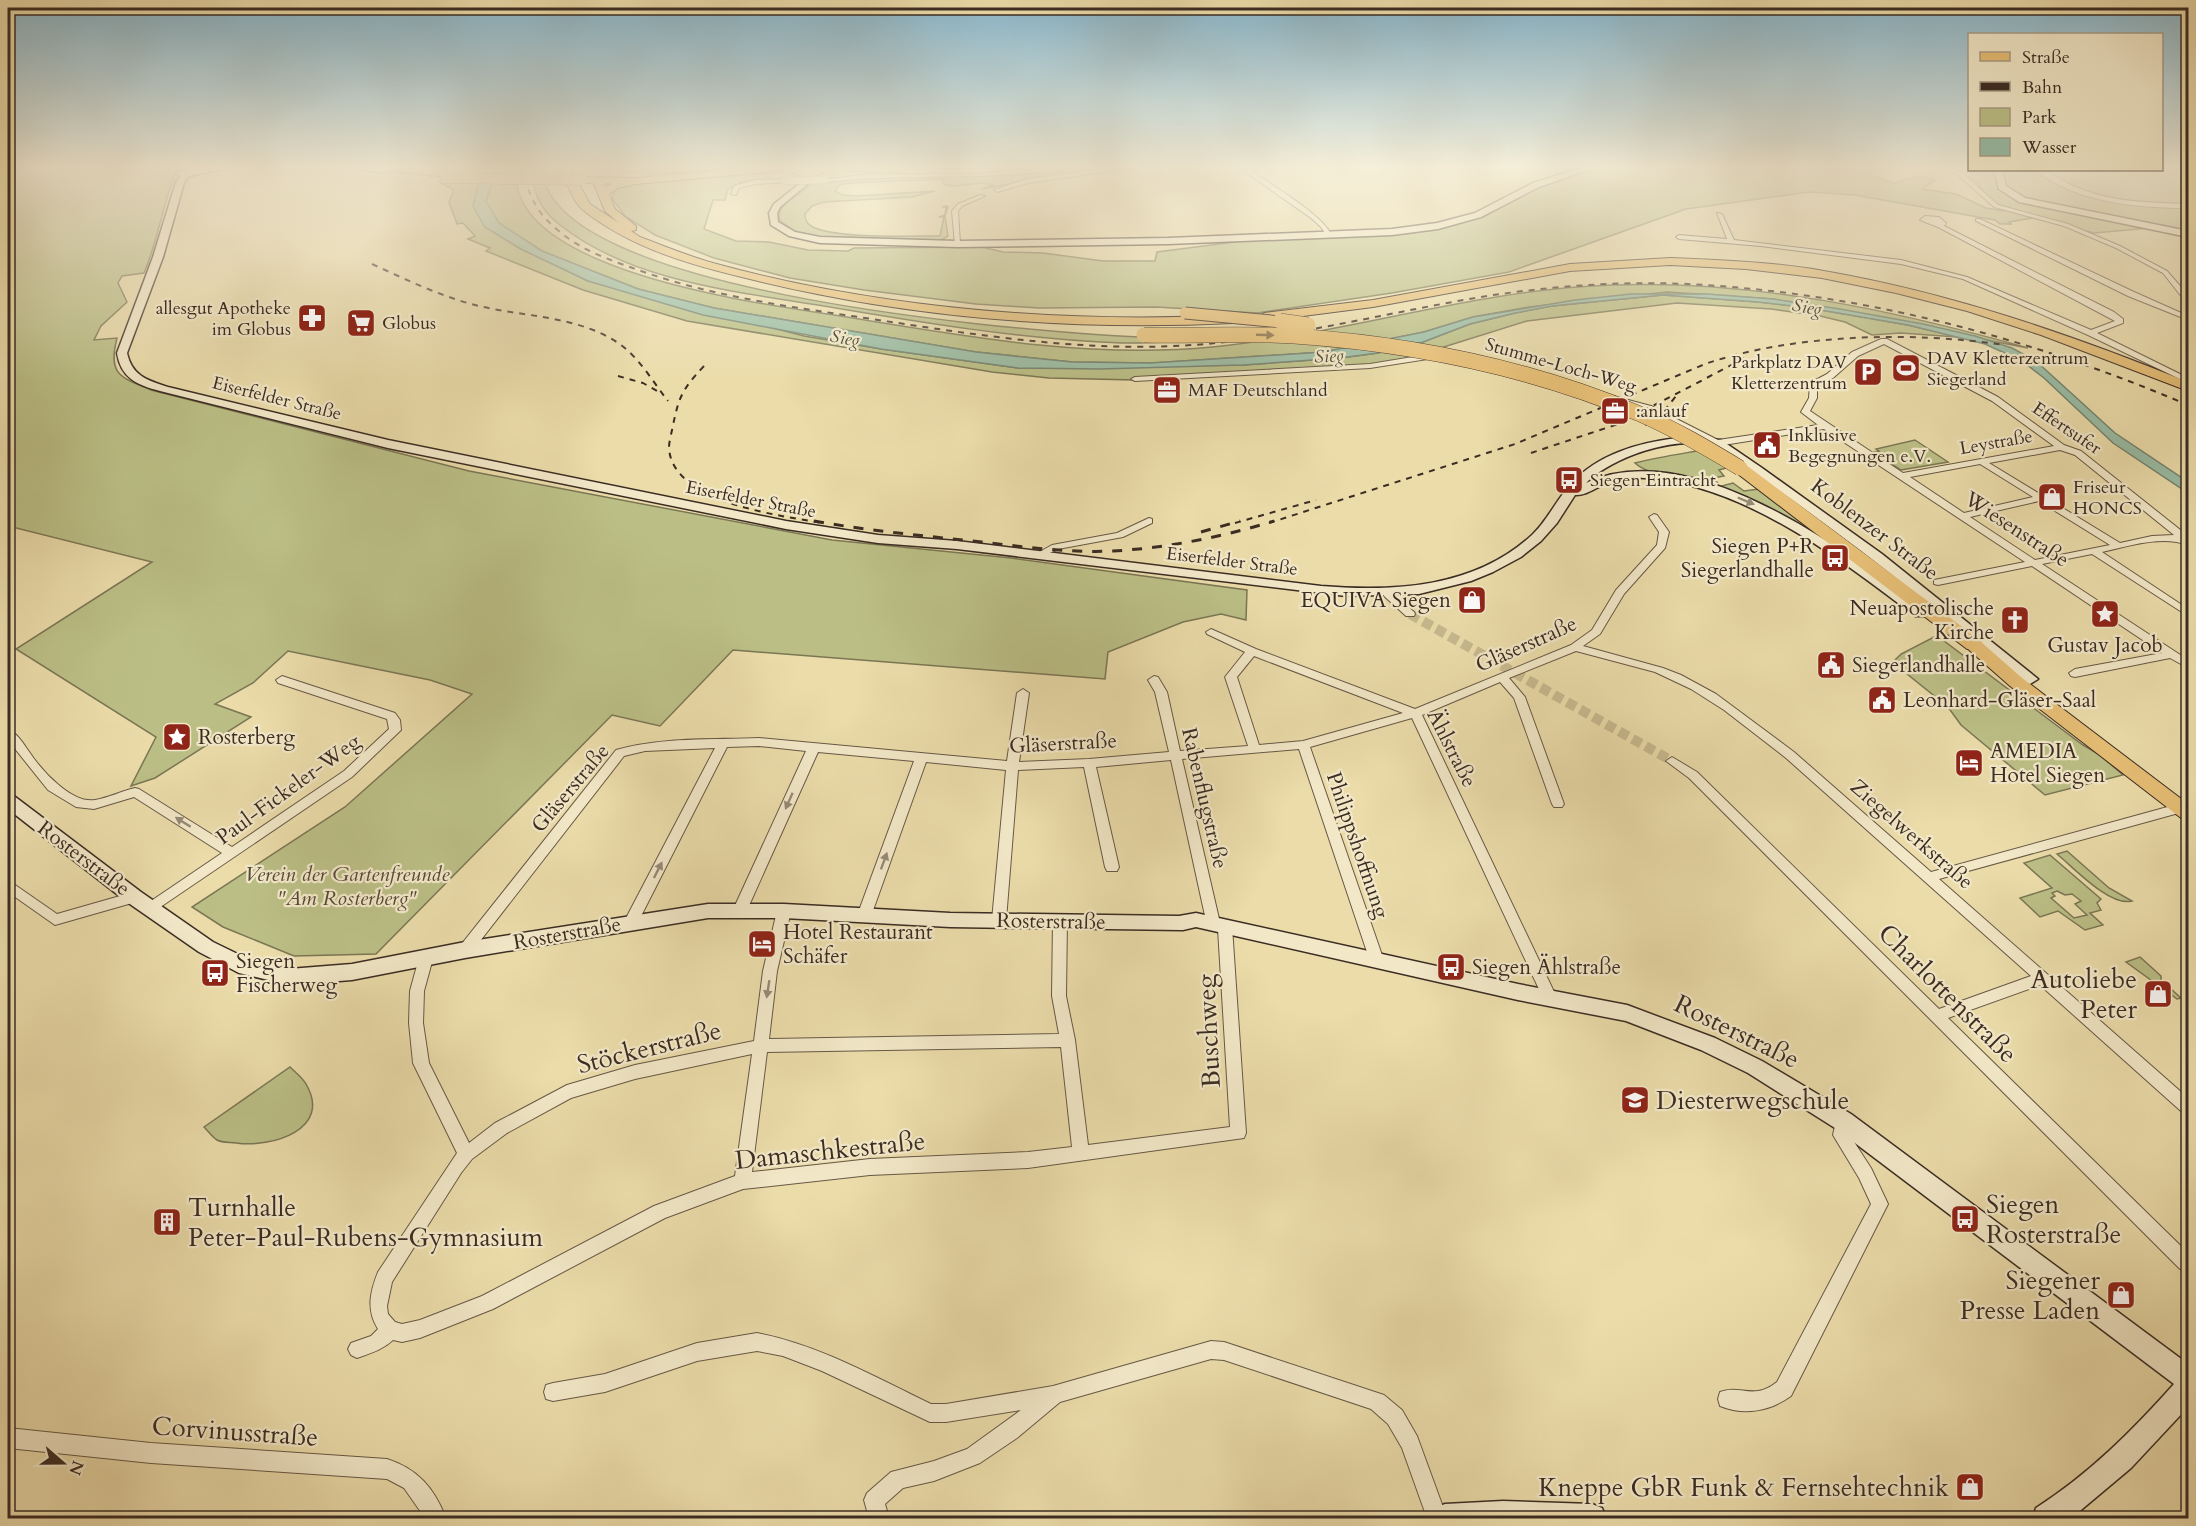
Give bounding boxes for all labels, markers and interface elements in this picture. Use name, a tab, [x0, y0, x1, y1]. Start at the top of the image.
legend	[1968, 33, 2163, 171]
text: Straße	[2022, 45, 2070, 70]
text: Bahn	[2022, 75, 2063, 100]
text: Park	[2022, 105, 2057, 130]
text: Wasser	[2021, 135, 2077, 160]
water label: Sieg	[1790, 293, 1824, 322]
place label: allesgut Apotheke im Globus	[156, 296, 291, 342]
pharmacy icon: allesgut Apotheke im Globus	[296, 302, 328, 334]
supermarket icon: Globus	[345, 307, 377, 339]
place label: Globus	[382, 311, 436, 336]
water label: Sieg	[828, 324, 862, 353]
one-way arrow	[1256, 330, 1275, 340]
street label: Stumme-Loch-Weg	[1482, 332, 1640, 399]
water label: Sieg	[1313, 343, 1345, 370]
place label: DAV Kletterzentrum Siegerland	[1927, 346, 2089, 392]
place label: Parkplatz DAV Kletterzentrum	[1731, 350, 1848, 396]
sports icon: DAV Kletterzentrum Siegerland	[1890, 352, 1922, 384]
parking icon: Parkplatz DAV Kletterzentrum	[1852, 356, 1884, 388]
street label: Eiserfelder Straße	[210, 370, 344, 427]
office icon: MAF Deutschland	[1151, 374, 1183, 406]
place label: MAF Deutschland	[1188, 378, 1328, 403]
office icon: :anlauf	[1599, 395, 1631, 427]
street label: Effertsufer	[2027, 396, 2107, 461]
place label: :anlauf	[1636, 399, 1690, 424]
place label: Inklusive Begegnungen e.V.	[1788, 423, 1931, 469]
street label: Leystraße	[1958, 424, 2034, 461]
public building icon: Inklusive Begegnungen e.V.	[1751, 429, 1783, 461]
bus stop icon: Siegen Eintracht	[1553, 464, 1585, 496]
place label: Siegen Eintracht	[1590, 468, 1716, 493]
street label: Koblenzer Straße	[1805, 472, 1945, 587]
street label: Eiserfelder Straße	[684, 475, 818, 524]
place label: Friseur HONCS	[2073, 475, 2142, 521]
shop icon: Friseur HONCS	[2036, 481, 2068, 513]
street label: Wiesenstraße	[1958, 484, 2075, 574]
one-way arrow	[1737, 497, 1755, 506]
place label: Siegen P+R Siegerlandhalle	[1681, 532, 1814, 585]
street label: Eiserfelder Straße	[1165, 541, 1299, 582]
bus stop icon: Siegen P+R Siegerlandhalle	[1819, 542, 1851, 574]
shop icon: EQUIVA Siegen	[1456, 584, 1488, 616]
place label: EQUIVA Siegen	[1300, 586, 1451, 615]
place label: Neuapostolische Kirche	[1850, 594, 1994, 647]
place icon: Gustav Jacob	[2089, 598, 2121, 630]
church icon: Neuapostolische Kirche	[1999, 604, 2031, 636]
street label: Gläserstraße	[1471, 609, 1581, 680]
place label: Gustav Jacob	[2047, 631, 2163, 660]
public building icon: Siegerlandhalle	[1815, 649, 1847, 681]
place label: Siegerlandhalle	[1852, 651, 1985, 680]
public building icon: Leonhard-Gläser-Saal	[1866, 684, 1898, 716]
place label: Leonhard-Gläser-Saal	[1903, 686, 2096, 715]
street label: Ählstraße	[1420, 704, 1484, 792]
place icon: Rosterberg	[161, 721, 193, 753]
place label: Rosterberg	[198, 723, 295, 752]
street label: Rabenflugstraße	[1174, 725, 1235, 872]
street label: Gläserstraße	[1008, 726, 1118, 761]
street label: Paul-Fickeler-Weg	[210, 727, 367, 852]
place label: AMEDIA Hotel Siegen	[1990, 737, 2105, 790]
street label: Gläserstraße	[525, 738, 616, 839]
hotel icon: AMEDIA Hotel Siegen	[1953, 747, 1985, 779]
street label: Philippshoffnung	[1319, 768, 1396, 922]
street label: Ziegelwerkstraße	[1844, 773, 1980, 896]
one-way arrow	[785, 792, 794, 809]
street label: Rosterstraße	[31, 814, 136, 903]
one-way arrow	[175, 817, 191, 828]
one-way arrow	[879, 852, 889, 870]
park label: Verein der Gartenfreunde "Am Rosterberg"	[244, 860, 450, 913]
one-way arrow	[652, 861, 662, 879]
street label: Rosterstraße	[996, 906, 1106, 937]
street label: Rosterstraße	[511, 910, 623, 957]
street label: Charlottenstraße	[1870, 916, 2025, 1071]
place label: Hotel Restaurant Schäfer	[783, 918, 933, 971]
hotel icon: Hotel Restaurant Schäfer	[746, 928, 778, 960]
place label: Siegen Fischerweg	[236, 947, 338, 1000]
bus stop icon: Siegen Ählstraße	[1435, 951, 1467, 983]
place label: Siegen Ählstraße	[1472, 953, 1621, 982]
bus stop icon: Siegen Fischerweg	[199, 957, 231, 989]
place label: Autoliebe Peter	[2030, 962, 2138, 1027]
street label: Buschweg	[1188, 973, 1229, 1089]
shop icon: Autoliebe Peter	[2142, 978, 2174, 1010]
one-way arrow	[763, 979, 772, 998]
street label: Rosterstraße	[1668, 986, 1805, 1077]
street label: Stöckerstraße	[573, 1013, 725, 1082]
place label: Diesterwegschule	[1656, 1083, 1849, 1118]
school or university icon: Diesterwegschule	[1619, 1084, 1651, 1116]
street label: Damaschkestraße	[733, 1123, 927, 1178]
place label: Siegen Rosterstraße	[1986, 1187, 2121, 1252]
place label: Turnhalle Peter-Paul-Rubens-Gymnasium	[188, 1190, 543, 1255]
bus stop icon: Siegen Rosterstraße	[1949, 1203, 1981, 1235]
building icon: Turnhalle Peter-Paul-Rubens-Gymnasium	[151, 1206, 183, 1238]
place label: Siegener Presse Laden	[1960, 1263, 2101, 1328]
shop icon: Siegener Presse Laden	[2105, 1279, 2137, 1311]
street label: Corvinusstraße	[151, 1408, 319, 1455]
north arrow	[33, 1433, 93, 1493]
text: N	[63, 1457, 89, 1478]
place label: Kneppe GbR Funk & Fernsehtechnik	[1538, 1470, 1949, 1505]
shop icon: Kneppe GbR Funk & Fernsehtechnik	[1954, 1471, 1986, 1503]

